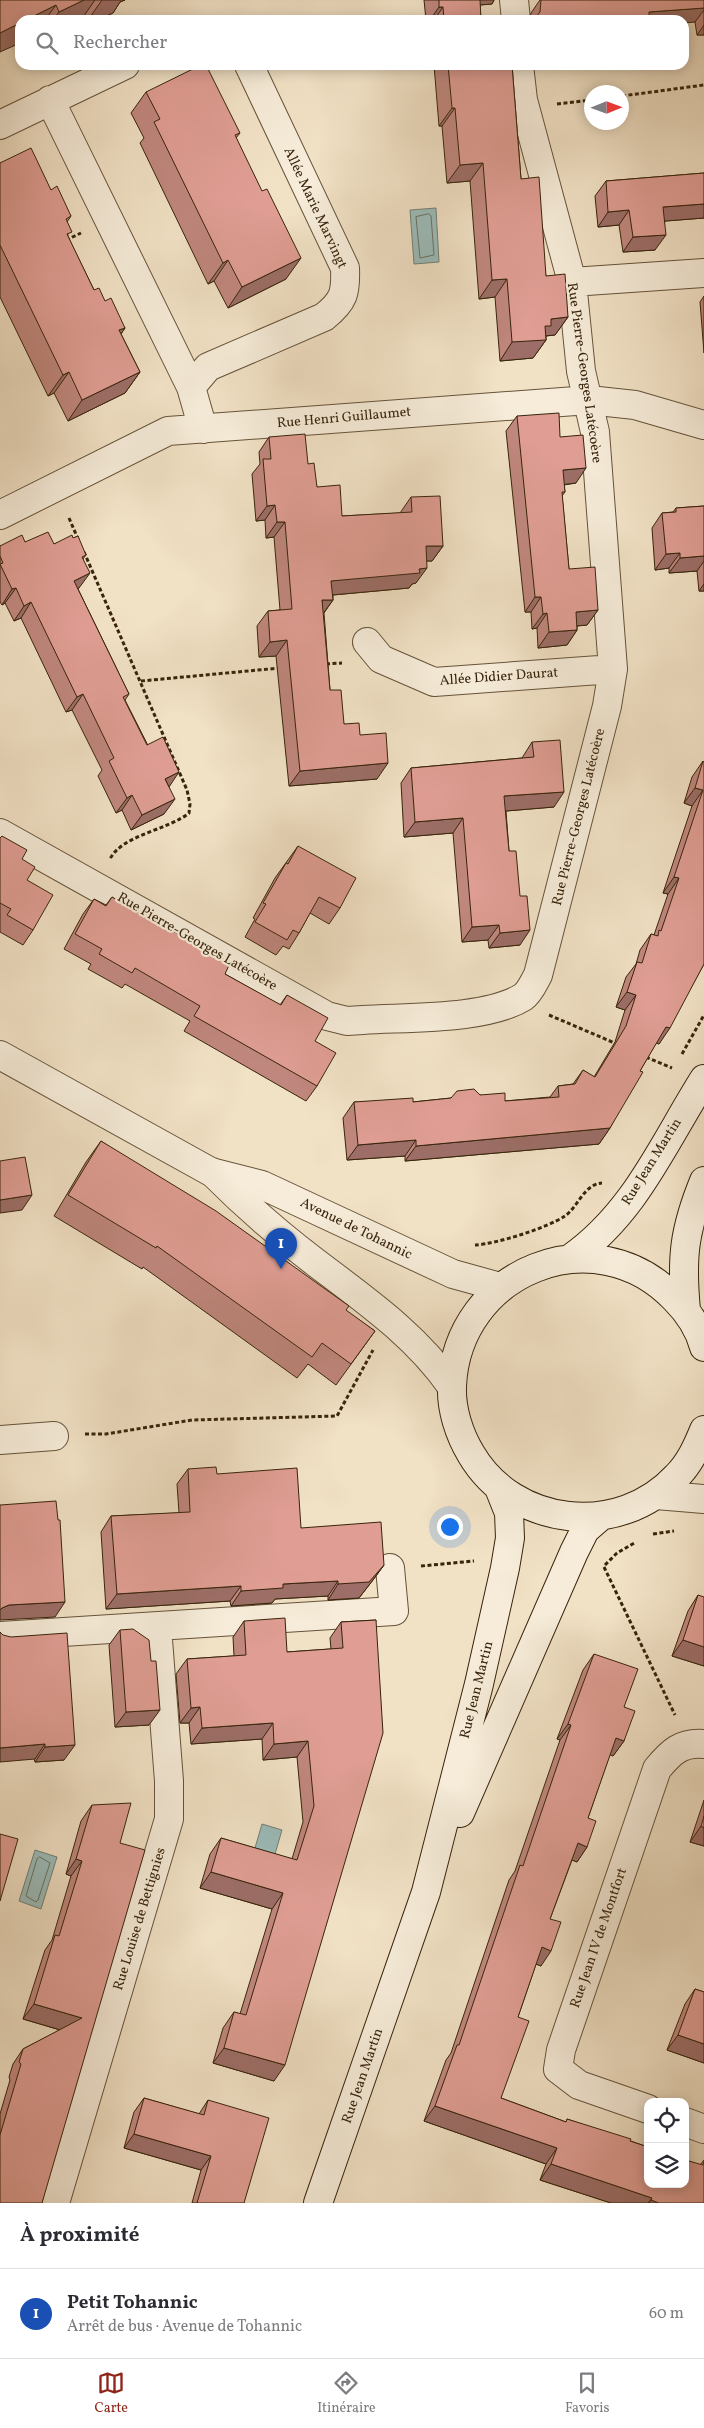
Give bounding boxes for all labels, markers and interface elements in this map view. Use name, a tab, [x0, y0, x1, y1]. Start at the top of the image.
search box	[15, 15, 689, 70]
icon: search	[33, 29, 61, 57]
text: Rechercher	[73, 30, 167, 56]
north arrow	[584, 85, 629, 130]
street label: Allée Marie Marvingt	[279, 144, 351, 272]
street label: Rue Pierre-Georges Latécoère	[562, 282, 606, 465]
street label: Rue Henri Guillaumet	[276, 403, 412, 433]
street label: Allée Didier Daurat	[439, 663, 559, 691]
street label: Rue Pierre-Georges Latécoère	[548, 726, 610, 908]
street label: Rue Pierre-Georges Latécoère	[113, 888, 281, 996]
street label: Rue Jean Martin	[618, 1115, 686, 1209]
street label: Avenue de Tohannic	[297, 1194, 415, 1264]
pin: 1	[265, 1228, 297, 1269]
your location	[437, 1514, 463, 1540]
street label: Rue Jean Martin	[456, 1639, 498, 1741]
street label: Rue Louise de Bettignies	[109, 1845, 171, 1993]
street label: Rue Jean IV de Montfort	[566, 1865, 632, 2011]
street label: Rue Jean Martin	[338, 2026, 388, 2126]
map controls	[644, 2098, 689, 2188]
button: locate	[644, 2098, 689, 2143]
button: layers	[644, 2143, 689, 2188]
text: À proximité	[20, 2221, 139, 2250]
text: Petit Tohannic	[67, 2290, 198, 2316]
text: 1	[33, 2303, 39, 2325]
text: 60 m	[649, 2303, 684, 2325]
text: Arrêt de bus · Avenue de Tohannic	[67, 2316, 302, 2338]
tab: Carte	[95, 2369, 128, 2418]
tab: Itinéraire	[317, 2369, 376, 2418]
tab: Favoris	[565, 2369, 609, 2418]

